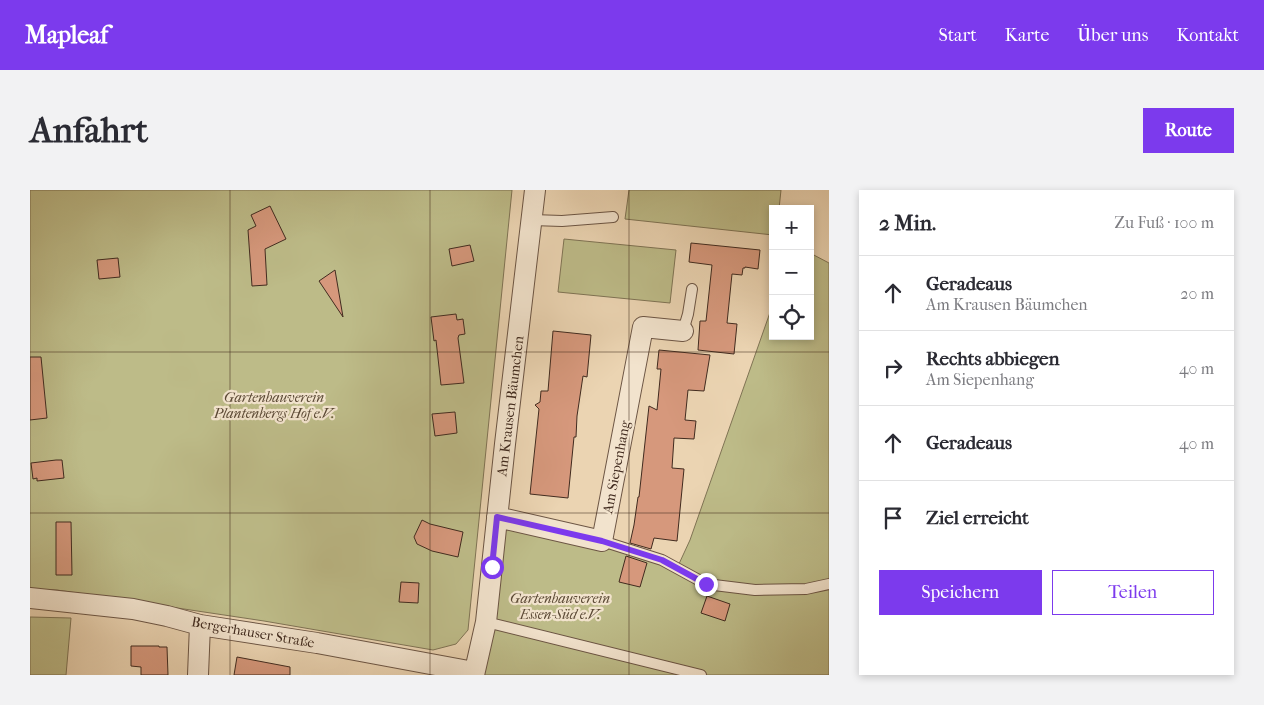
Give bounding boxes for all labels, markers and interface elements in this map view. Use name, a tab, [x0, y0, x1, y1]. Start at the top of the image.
text: Mapleaf	[25, 21, 108, 49]
text: Start	[938, 25, 977, 46]
text: Karte	[1005, 25, 1049, 46]
text: Über uns	[1077, 25, 1148, 46]
text: Kontakt	[1176, 25, 1239, 46]
button: Route	[1143, 108, 1234, 153]
text: Anfahrt	[30, 110, 148, 151]
map controls	[769, 205, 814, 340]
button: +	[769, 205, 814, 250]
text: 2 Min.	[879, 211, 936, 235]
text: Zu Fuß · 100 m	[1114, 213, 1214, 232]
button: −	[769, 250, 814, 295]
text: Geradeaus	[926, 273, 1012, 295]
icon: ahead	[879, 279, 907, 307]
text: 20 m	[1180, 284, 1214, 303]
button: locate	[769, 295, 814, 340]
text: Am Krausen Bäumchen	[926, 295, 1088, 314]
street label: Am Krausen Bäumchen	[493, 335, 528, 478]
text: Rechts abbiegen	[926, 348, 1060, 370]
icon: right	[879, 354, 907, 382]
text: 40 m	[1179, 359, 1214, 378]
text: Am Siepenhang	[926, 370, 1034, 389]
park label: Gartenbauverein Plantenbergs Hof e.V.	[213, 389, 336, 422]
street label: Am Siepenhang	[599, 419, 634, 516]
icon: ahead	[879, 429, 907, 457]
text: Geradeaus	[926, 432, 1012, 454]
text: 40 m	[1179, 434, 1214, 453]
icon: arrive	[879, 504, 907, 532]
text: Ziel erreicht	[926, 507, 1029, 529]
route start	[481, 556, 504, 579]
button: Speichern	[879, 570, 1042, 615]
button: Teilen	[1052, 570, 1214, 615]
route end	[695, 573, 718, 596]
park label: Gartenbauverein Essen-Süd e.V.	[510, 590, 610, 623]
street label: Bergerhauser Straße	[190, 613, 316, 652]

